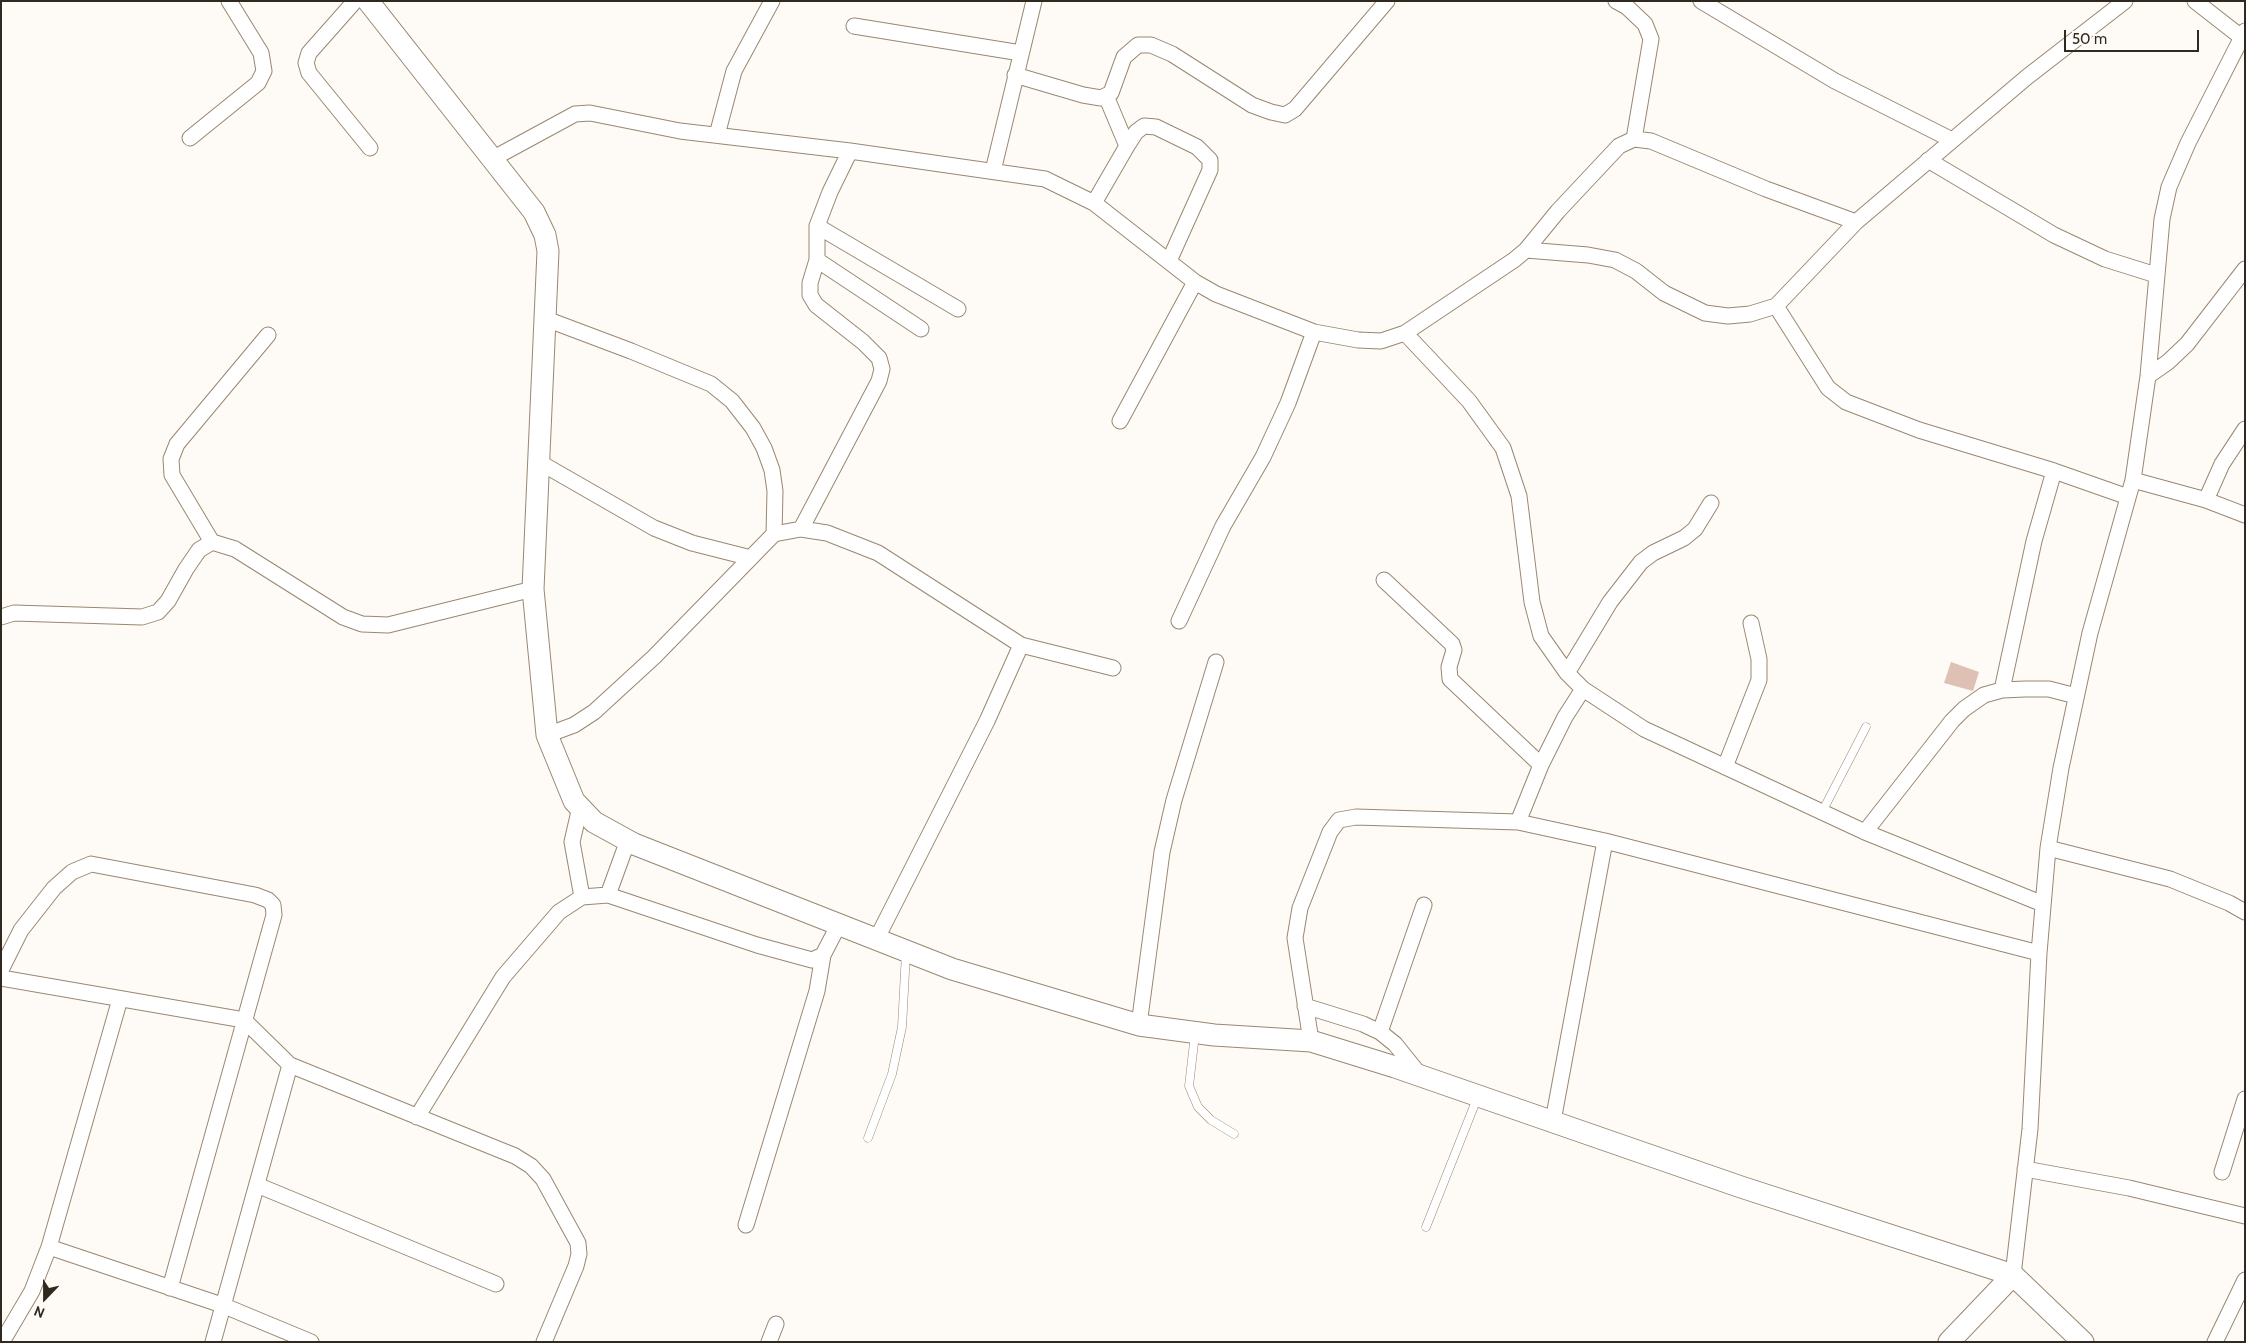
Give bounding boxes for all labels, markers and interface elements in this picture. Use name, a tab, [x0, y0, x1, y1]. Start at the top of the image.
scale bar	[2066, 20, 2201, 52]
text: 50 m	[2072, 30, 2107, 48]
north arrow	[20, 1273, 70, 1323]
text: N	[31, 1302, 47, 1322]

